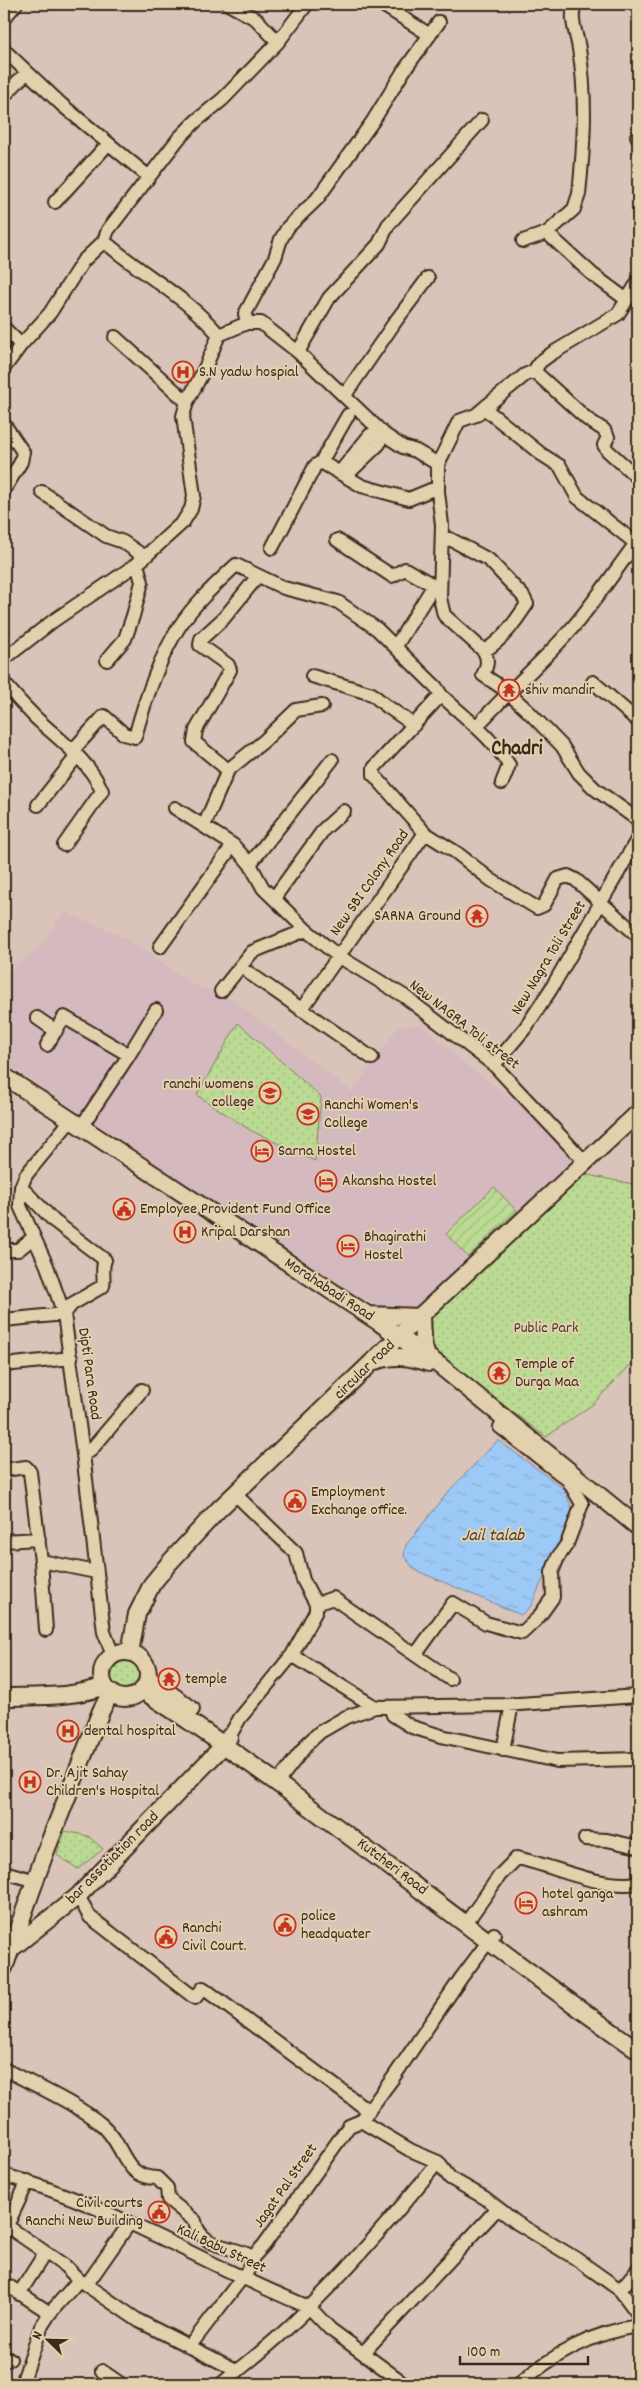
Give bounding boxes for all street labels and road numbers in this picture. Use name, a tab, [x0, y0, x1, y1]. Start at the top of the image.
street label: New SBI Colony Road	[325, 825, 415, 941]
street label: New Nagra Toli Street	[506, 896, 592, 1020]
street label: New NAGRA Toli street	[404, 974, 524, 1076]
street label: Morahabadi Road	[279, 1252, 379, 1328]
street label: Dipti Para Road	[71, 1326, 107, 1422]
street label: circular road	[329, 1335, 401, 1405]
street label: bar assotiation road	[61, 1806, 165, 1910]
street label: Kutcheri Road	[352, 1833, 432, 1901]
street label: Jagat Pal Street	[248, 2139, 324, 2233]
street label: Kali Babu Street	[172, 2218, 270, 2280]

